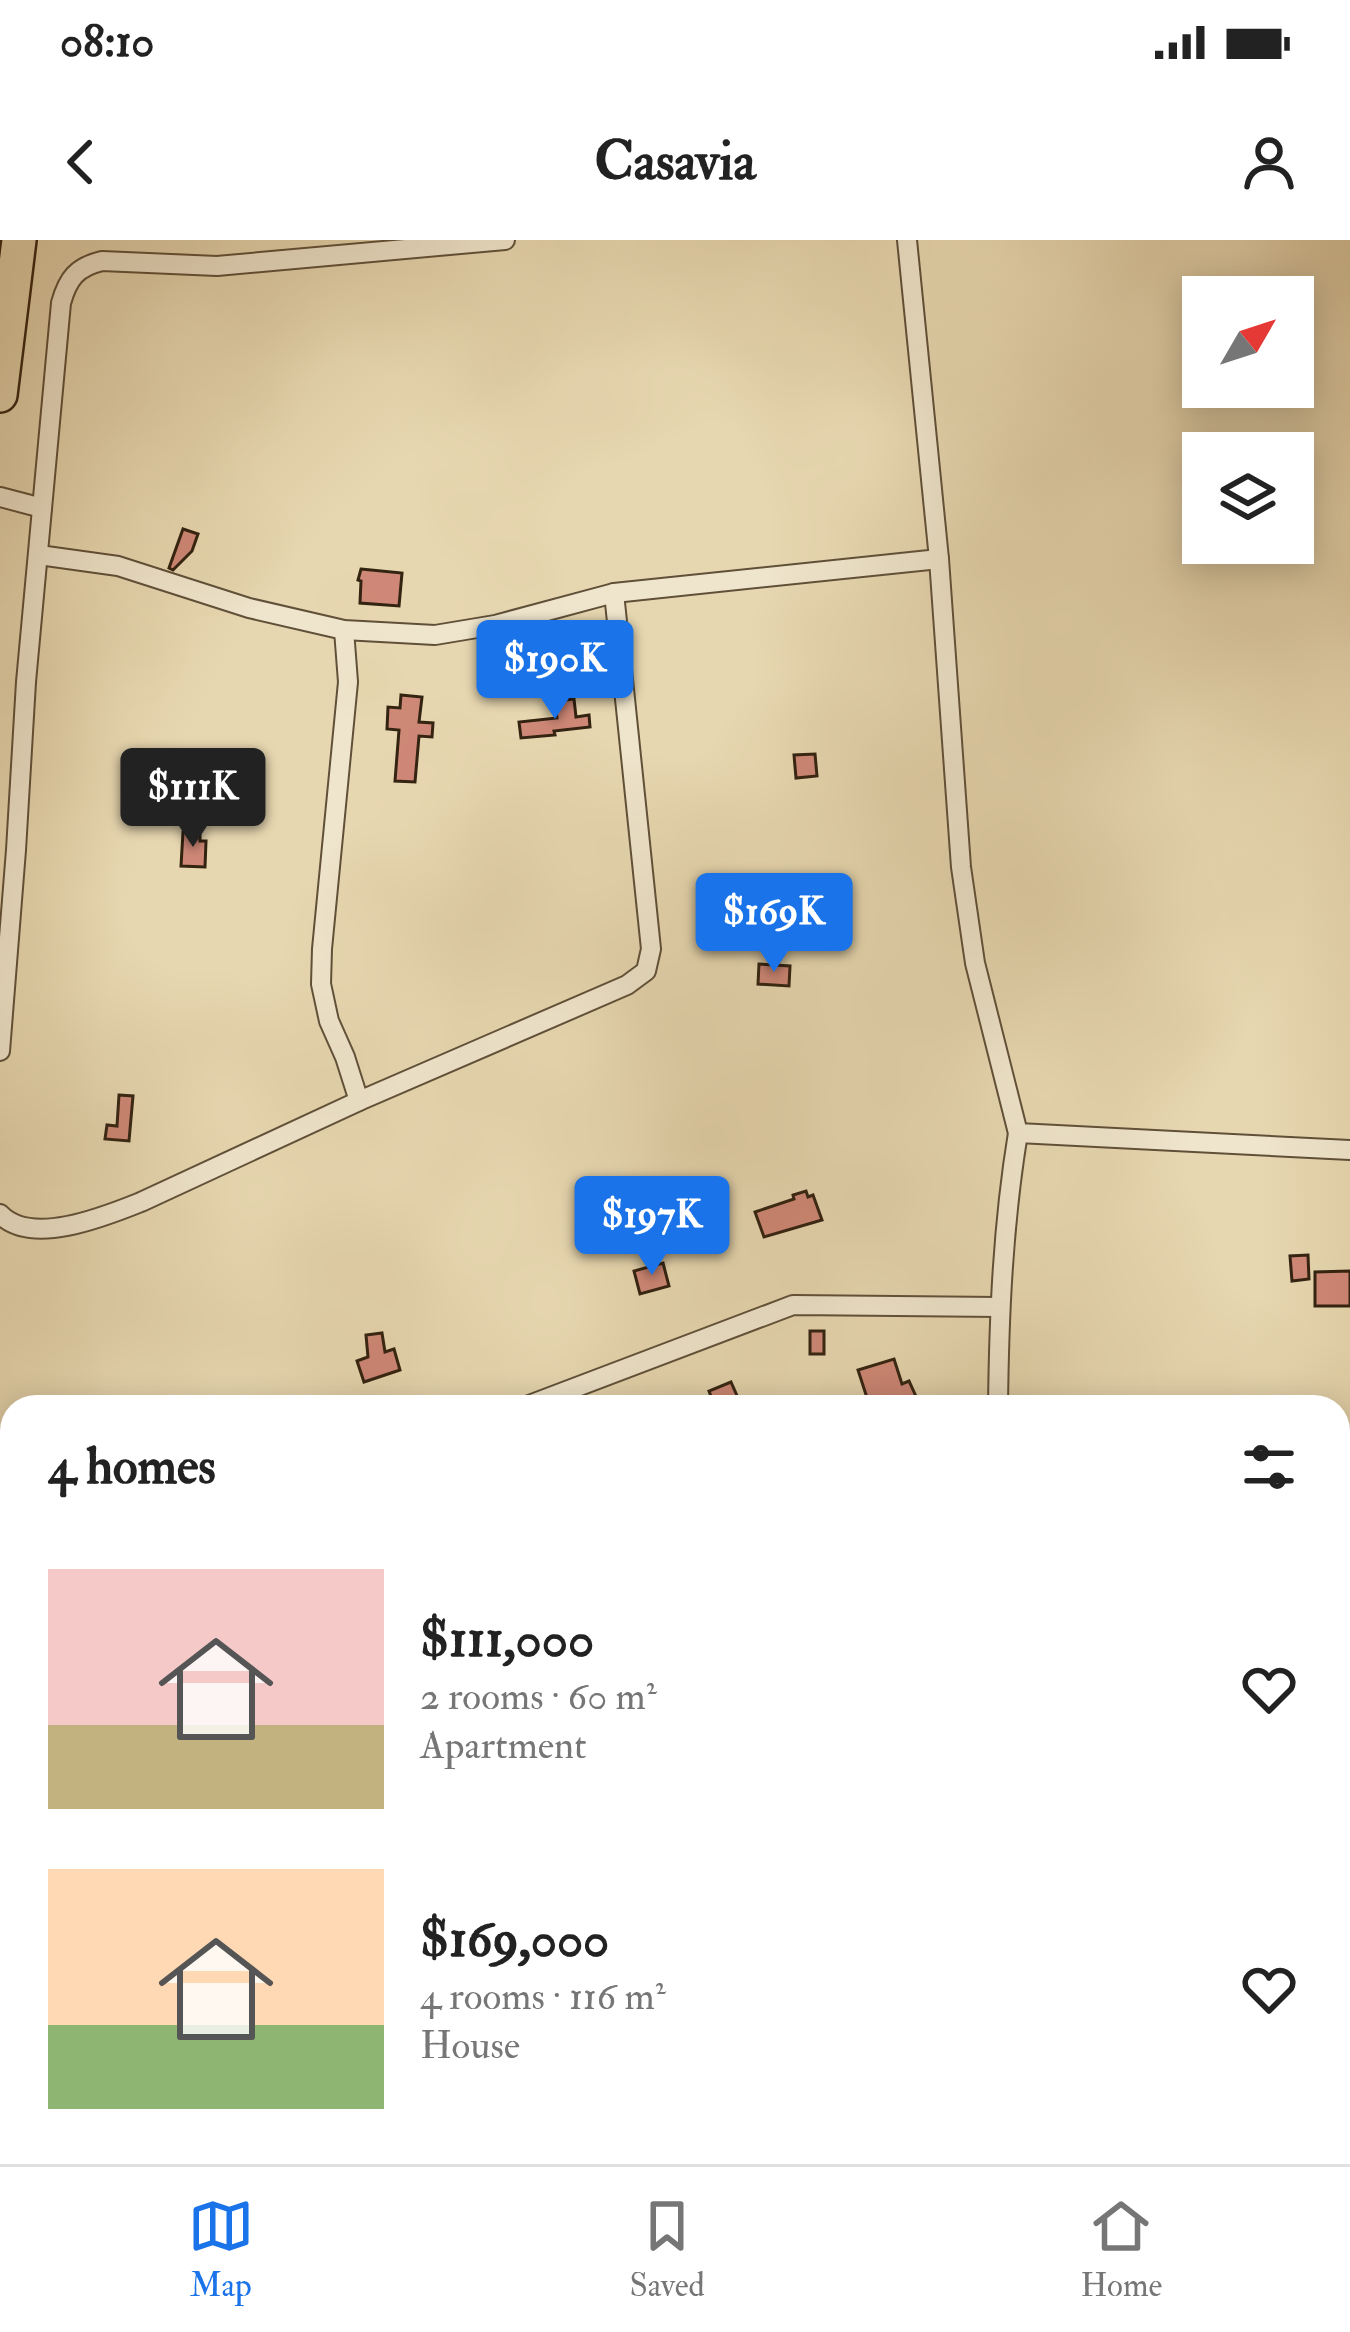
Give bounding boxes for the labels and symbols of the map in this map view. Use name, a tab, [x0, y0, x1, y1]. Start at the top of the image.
north arrow	[1182, 276, 1314, 408]
pin: $190K	[471, 620, 639, 722]
pin: $111K	[109, 748, 277, 850]
pin: $169K	[690, 873, 858, 975]
pin: $197K	[568, 1176, 736, 1278]

